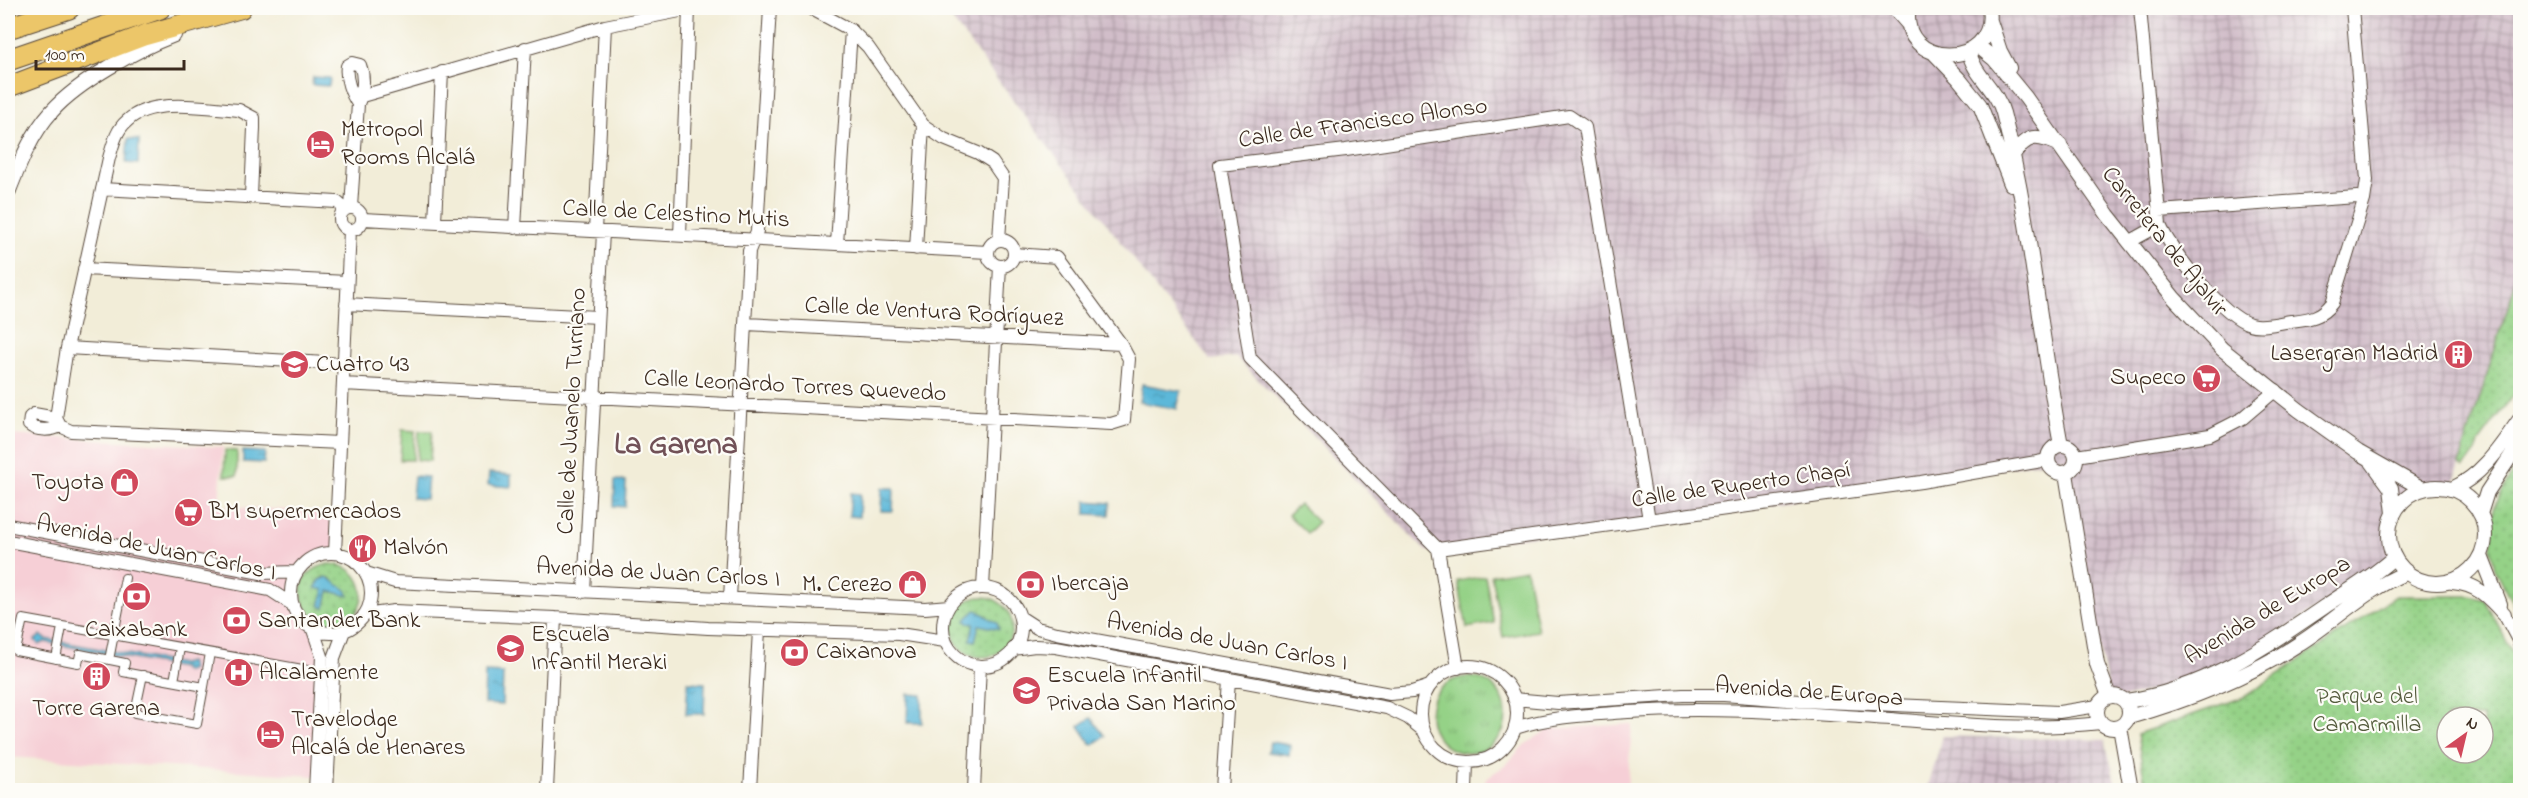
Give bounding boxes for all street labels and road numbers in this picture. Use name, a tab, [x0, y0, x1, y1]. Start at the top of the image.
street label: Calle de Francisco Alonso	[1236, 89, 1490, 159]
street label: Carretera de Ajalvir	[2092, 159, 2236, 325]
street label: Calle de Celestino Mutis	[561, 192, 791, 238]
street label: Calle de Juanelo Turriano	[549, 287, 597, 535]
street label: Calle de Ventura Rodríguez	[804, 289, 1065, 337]
street label: Calle Leonardo Torres Quevedo	[643, 362, 947, 412]
street label: Calle de Ruperto Chapí	[1629, 453, 1853, 519]
street label: Avenida de Juan Carlos I	[33, 506, 279, 592]
street label: Avenida de Europa	[2178, 547, 2358, 675]
street label: Avenida de Juan Carlos I	[535, 550, 781, 598]
street label: Avenida de Juan Carlos I	[1104, 605, 1350, 681]
street label: Avenida de Europa	[1714, 669, 1904, 717]

